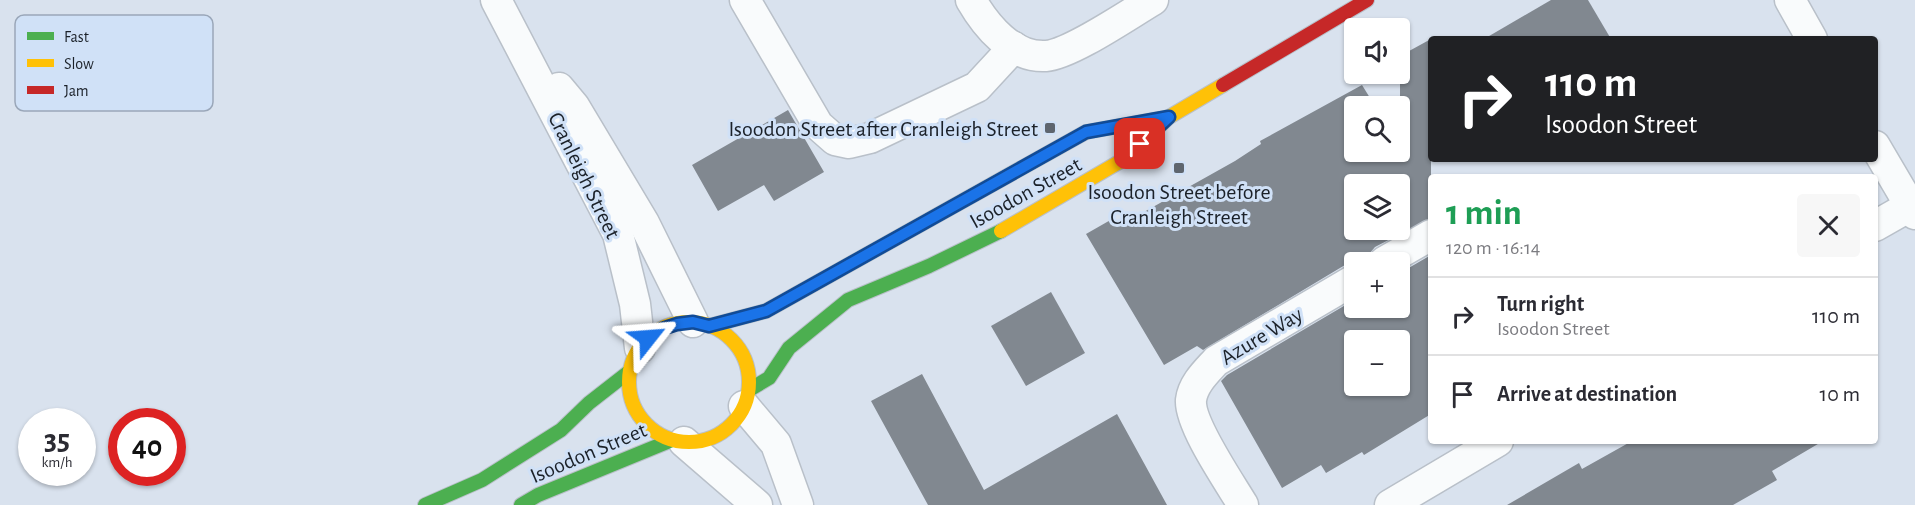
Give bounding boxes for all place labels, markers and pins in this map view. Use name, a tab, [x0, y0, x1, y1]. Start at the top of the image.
place label: Isoodon Street after Cranleigh Street	[728, 118, 1038, 140]
pin	[1114, 118, 1165, 169]
marker: Isoodon Street after Cranleigh Street	[1043, 121, 1057, 135]
marker: Isoodon Street before Cranleigh Street	[1172, 161, 1186, 175]
place label: Isoodon Street before Cranleigh Street	[1087, 181, 1271, 228]

